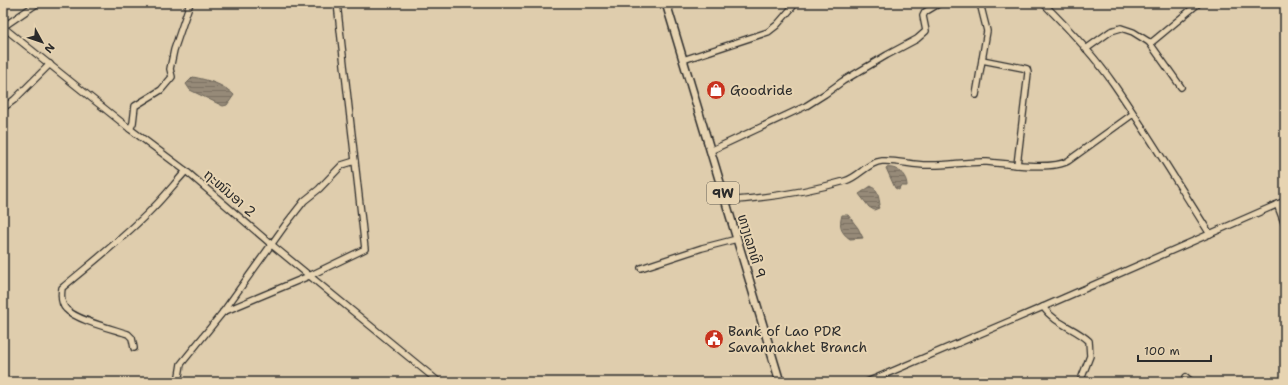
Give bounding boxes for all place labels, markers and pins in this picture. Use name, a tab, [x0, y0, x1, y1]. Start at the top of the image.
shop icon: Goodride	[705, 79, 727, 101]
place label: Goodride	[730, 81, 793, 99]
place label: Bank of Lao PDR Savannakhet Branch	[728, 322, 867, 356]
public building icon: Bank of Lao PDR Savannakhet Branch	[703, 328, 725, 350]

